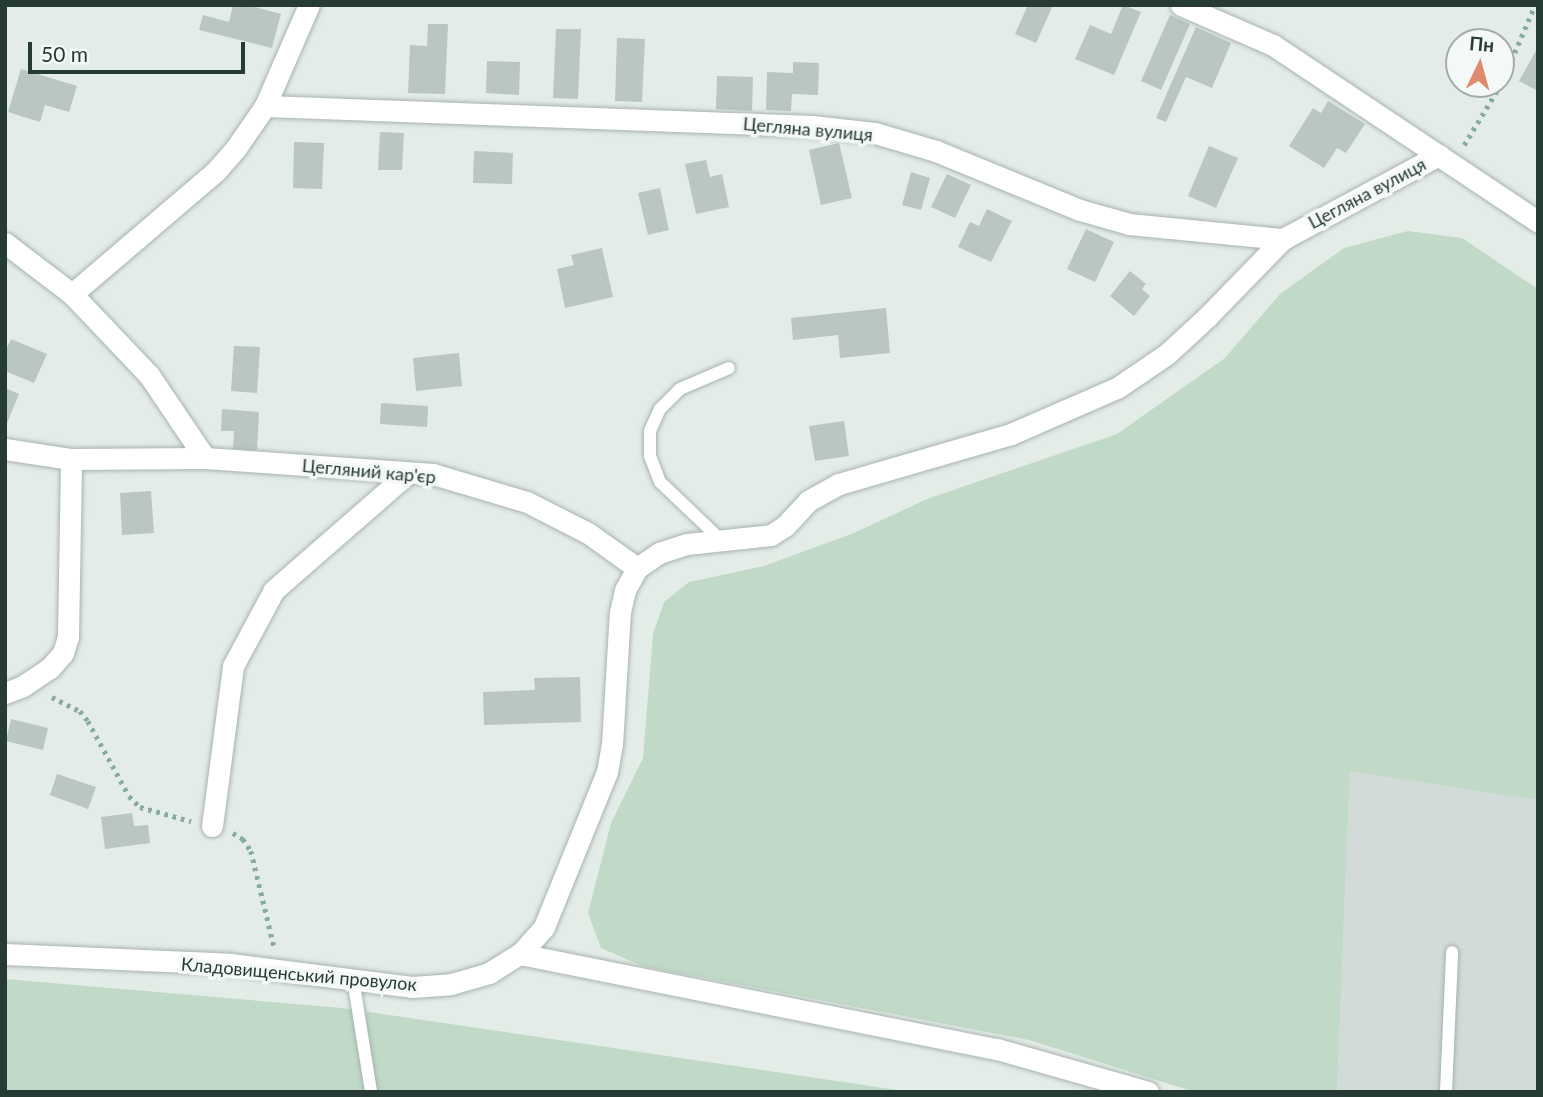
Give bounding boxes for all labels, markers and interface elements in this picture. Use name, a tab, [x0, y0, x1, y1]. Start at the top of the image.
scale bar	[32, 28, 248, 72]
north arrow	[1445, 28, 1515, 98]
text: Пн	[1468, 31, 1495, 56]
text: 50 m	[41, 41, 88, 66]
street label: Цегляна вулиця	[742, 113, 874, 145]
street label: Цегляна вулиця	[1304, 153, 1430, 233]
street label: Цегляний кар'єр	[301, 454, 437, 488]
street label: Кладовищенський провулок	[180, 953, 418, 995]

